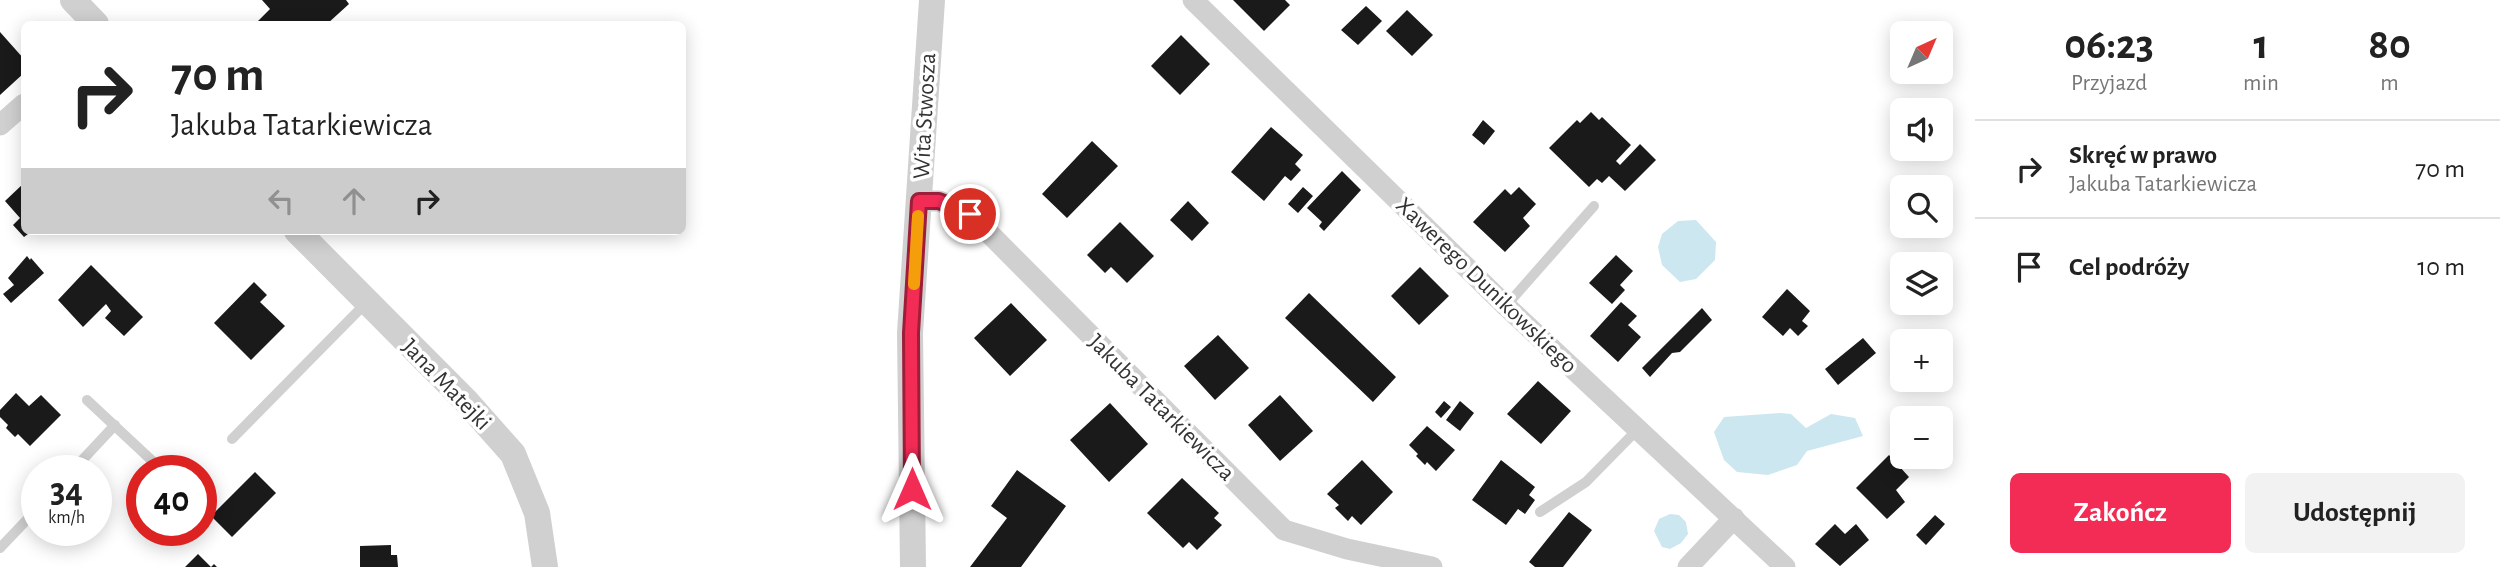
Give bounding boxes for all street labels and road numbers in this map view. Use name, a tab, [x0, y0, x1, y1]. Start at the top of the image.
street label: Wita Stwosza	[910, 52, 940, 180]
street label: Xawerego Dunikowskiego	[1391, 193, 1582, 378]
street label: Jakuba Tatarkiewicza	[1083, 330, 1239, 486]
street label: Jana Matejki	[397, 334, 495, 435]

